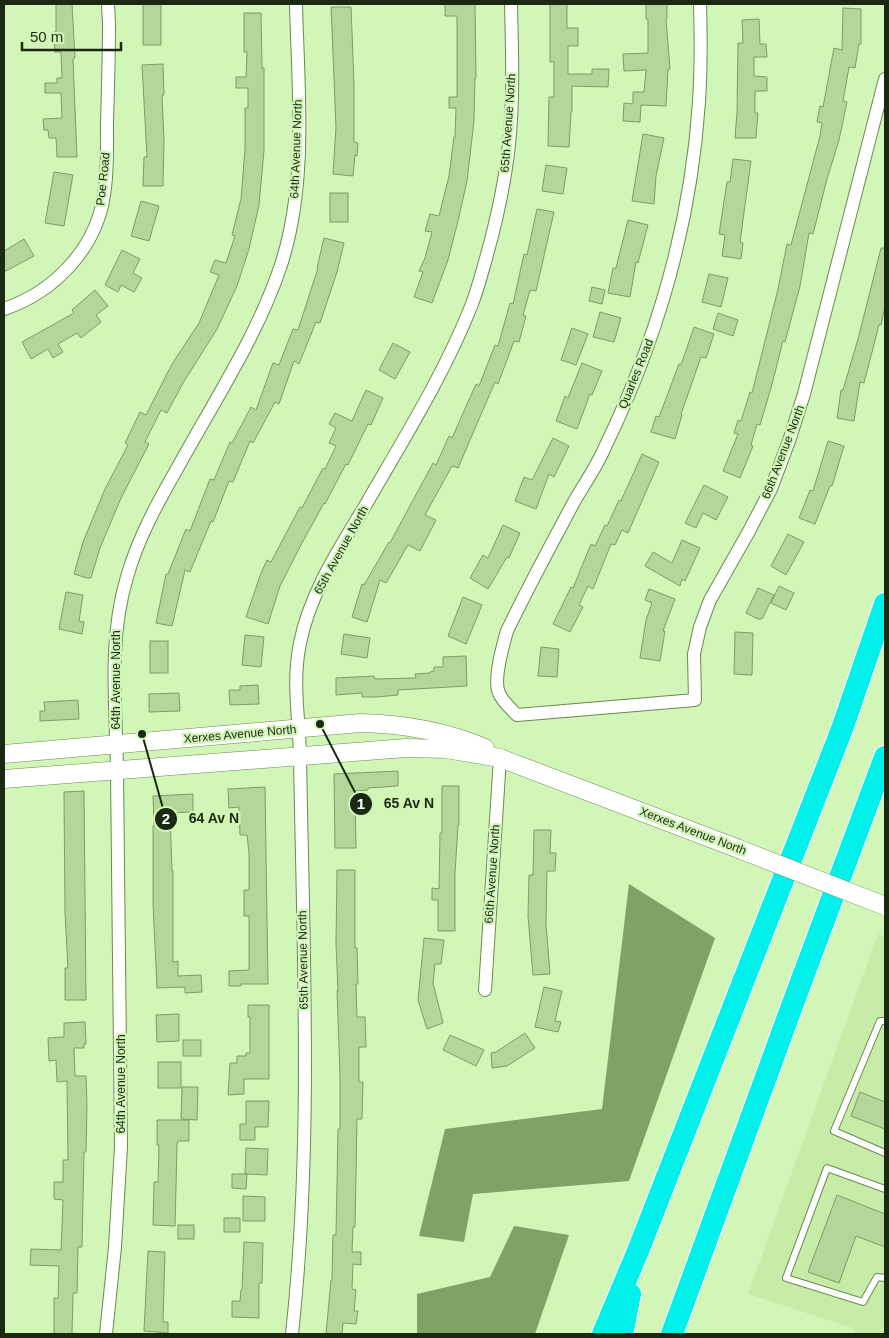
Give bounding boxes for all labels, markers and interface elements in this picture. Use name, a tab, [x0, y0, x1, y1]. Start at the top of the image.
scale bar	[22, 20, 121, 52]
text: 50 m	[30, 28, 63, 45]
street label: 65th Avenue North	[498, 73, 518, 173]
street label: 64th Avenue North	[287, 99, 305, 199]
street label: Poe Road	[93, 152, 113, 206]
street label: Quarles Road	[616, 337, 656, 411]
street label: 66th Avenue North	[759, 403, 807, 501]
street label: 65th Avenue North	[311, 503, 371, 597]
street label: 64th Avenue North	[109, 630, 123, 730]
street label: Xerxes Avenue North	[183, 722, 297, 746]
callout: 65 Av N	[349, 789, 444, 818]
text: 1	[357, 795, 365, 812]
text: 65 Av N	[384, 795, 434, 811]
callout: 64 Av N	[154, 804, 250, 833]
street label: Xerxes Avenue North	[638, 804, 748, 858]
text: 2	[162, 810, 170, 827]
text: 64 Av N	[189, 810, 239, 826]
street label: 66th Avenue North	[482, 824, 502, 924]
street label: 65th Avenue North	[295, 910, 311, 1010]
street label: 64th Avenue North	[114, 1034, 128, 1134]

